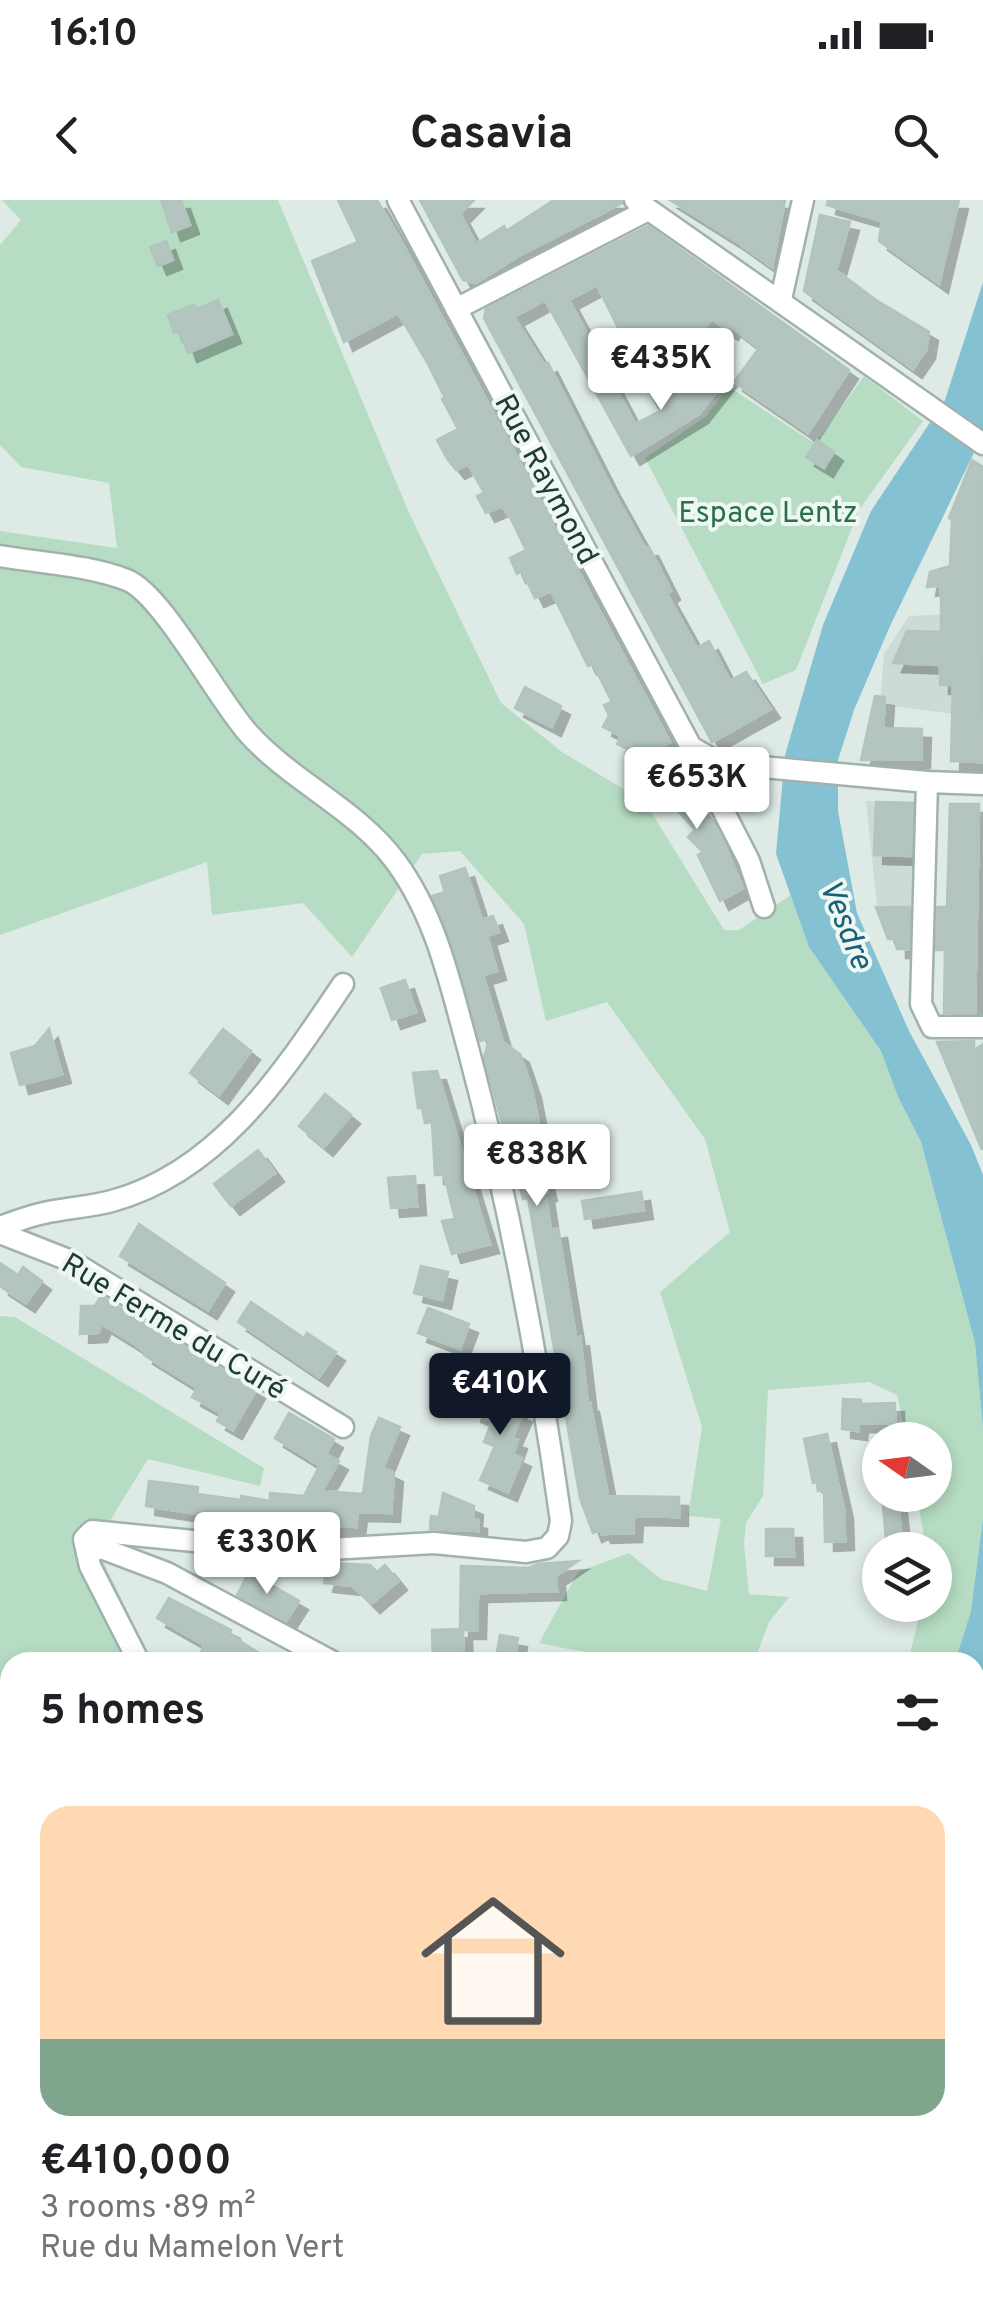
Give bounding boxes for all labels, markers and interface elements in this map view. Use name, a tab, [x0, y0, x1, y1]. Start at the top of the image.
text: 16:10	[50, 11, 138, 60]
text: Casavia	[410, 107, 573, 164]
icon: back	[40, 108, 95, 163]
icon: search	[888, 108, 943, 163]
pin: €435K	[591, 328, 731, 413]
text: €435K	[610, 340, 712, 380]
street label: Rue Raymond	[484, 389, 605, 572]
park label: Espace Lentz	[678, 496, 858, 533]
pin: €653K	[627, 747, 767, 832]
text: €653K	[646, 759, 748, 799]
water label: Vesdre	[808, 874, 880, 976]
pin: €838K	[467, 1124, 607, 1209]
text: €838K	[486, 1136, 588, 1176]
street label: Rue Ferme du Curé	[54, 1247, 292, 1410]
pin: €410K	[430, 1353, 570, 1438]
text: €410K	[451, 1365, 549, 1405]
north arrow	[862, 1422, 952, 1512]
map controls	[862, 1422, 952, 1622]
pin: €330K	[197, 1512, 337, 1597]
text: €330K	[216, 1524, 318, 1564]
button: layers	[862, 1532, 952, 1622]
icon: filters	[890, 1685, 945, 1740]
text: 5 homes	[40, 1686, 205, 1739]
icon: home	[403, 1871, 583, 2051]
text: €410,000	[40, 2136, 232, 2189]
text: 3 rooms · 89 m²	[40, 2189, 256, 2229]
text: Rue du Mamelon Vert	[40, 2229, 344, 2269]

